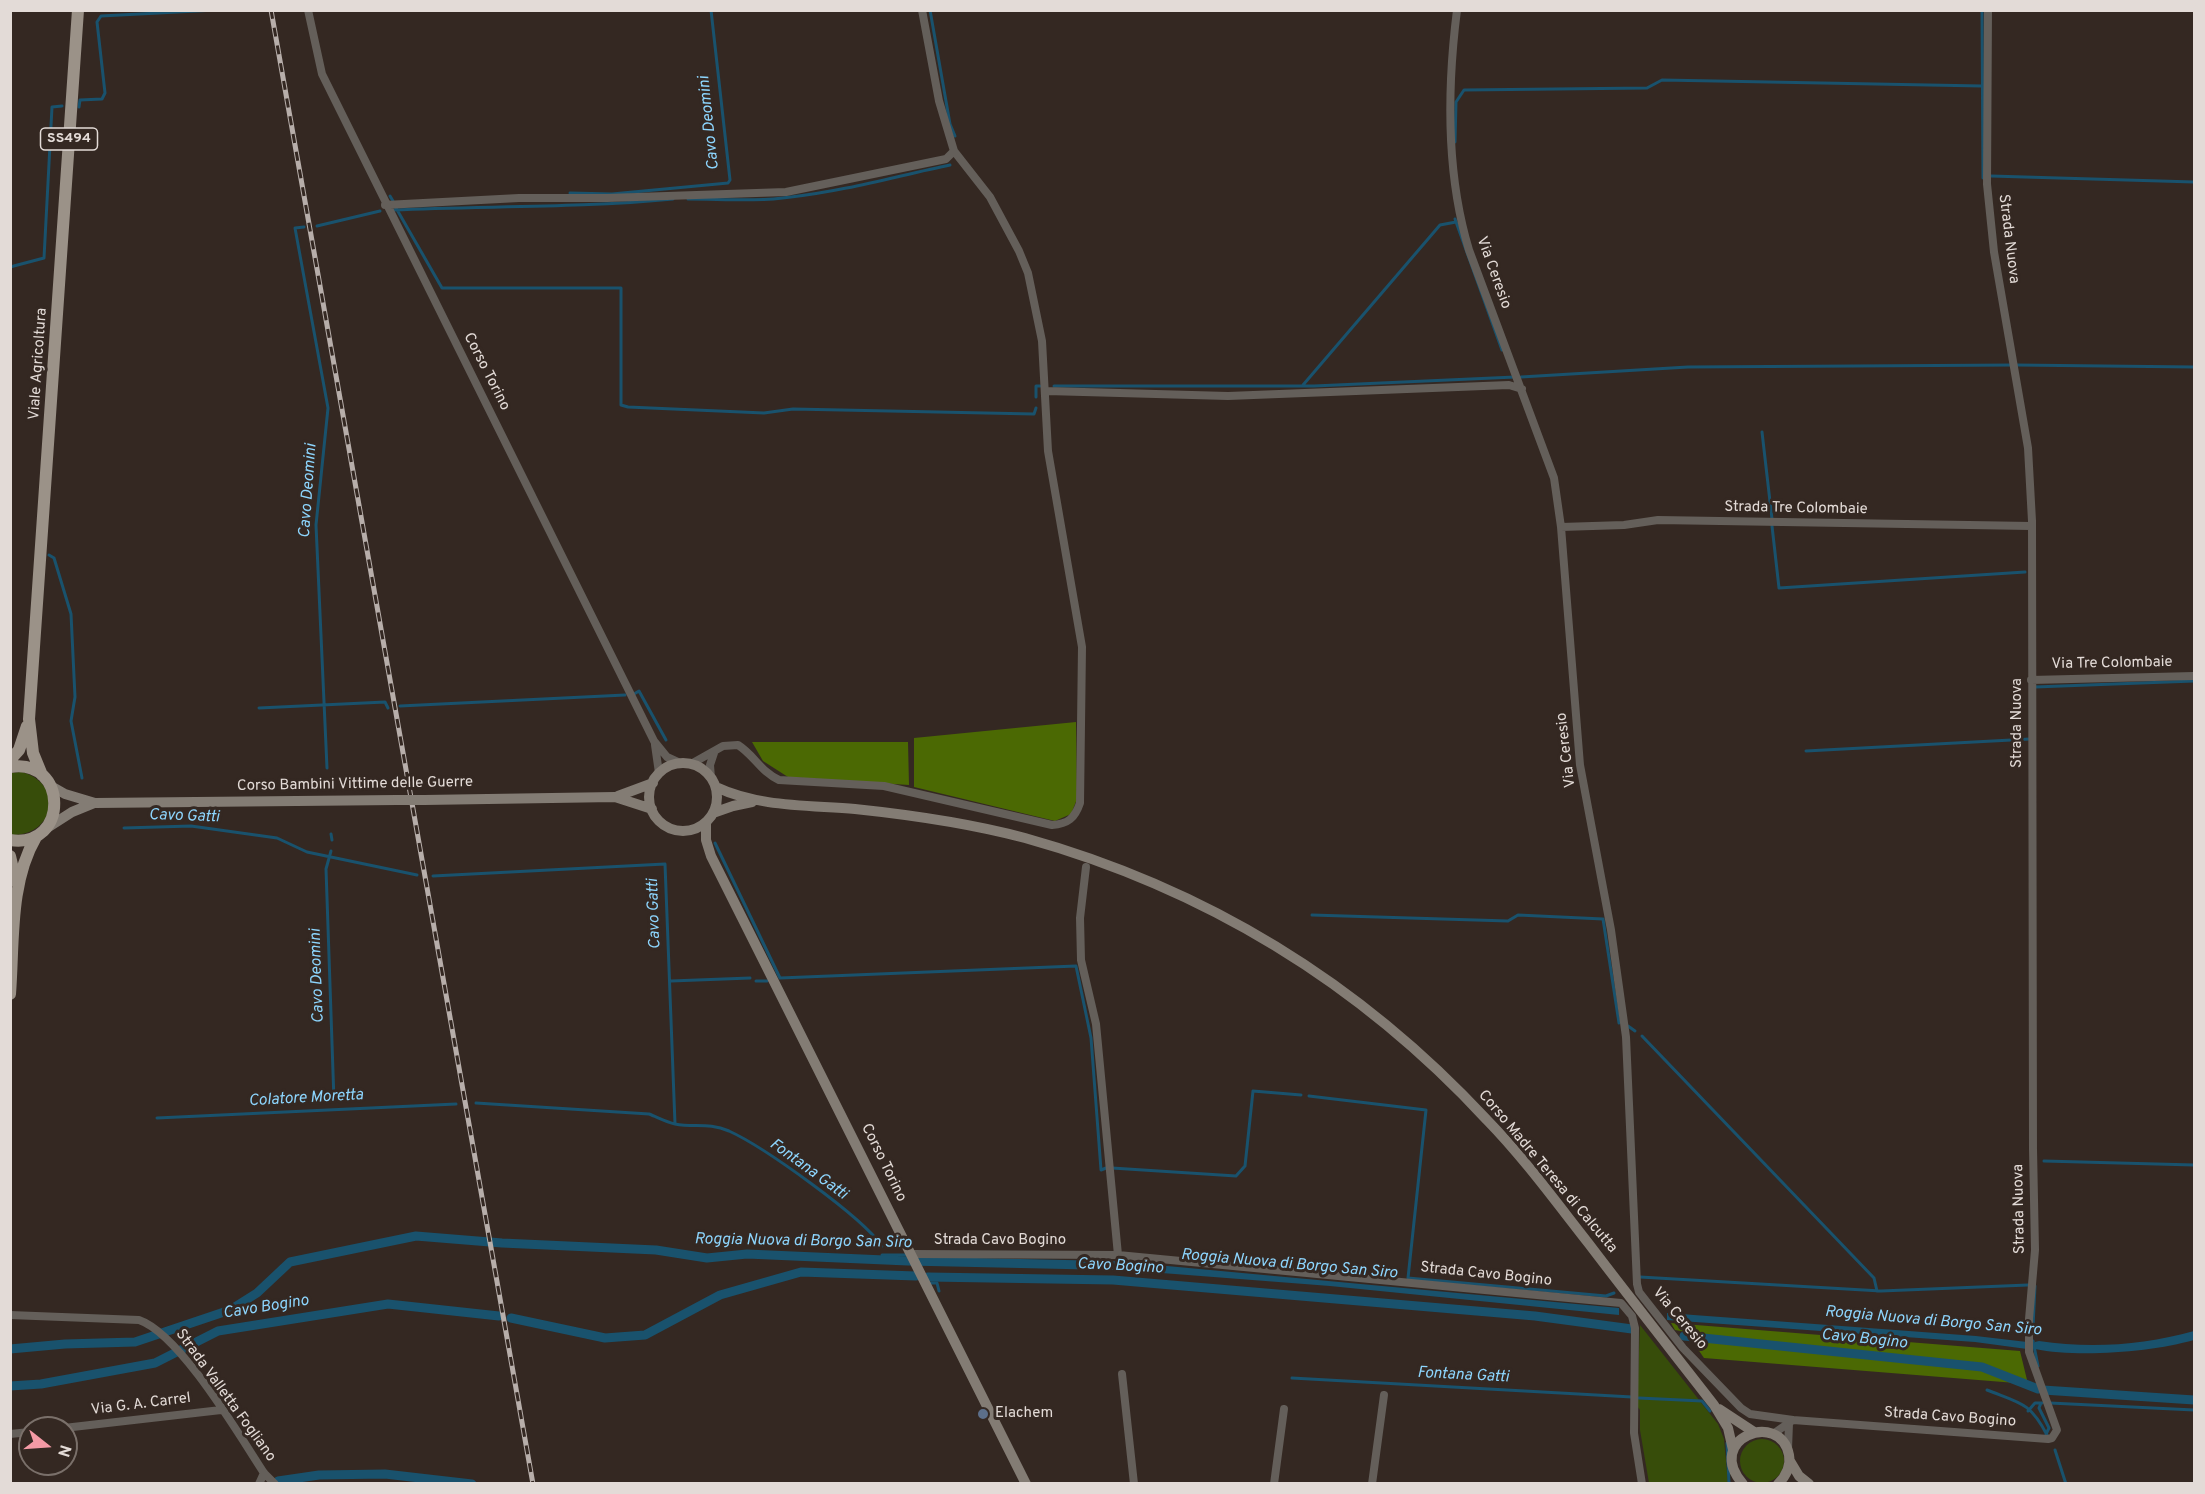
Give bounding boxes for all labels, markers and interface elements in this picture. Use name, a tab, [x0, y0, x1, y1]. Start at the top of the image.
water label: Cavo Deomini	[696, 75, 724, 171]
road number: SS494	[40, 128, 98, 150]
street label: Strada Nuova	[1994, 193, 2022, 285]
street label: Via Ceresio	[1472, 234, 1514, 312]
street label: Viale Agricoltura	[26, 307, 52, 421]
street label: Corso Torino	[459, 330, 513, 414]
water label: Cavo Deomini	[296, 443, 322, 539]
street label: Strada Tre Colombaie	[1724, 499, 1868, 519]
street label: Via Tre Colombaie	[2051, 654, 2173, 674]
street label: Strada Nuova	[2009, 678, 2027, 768]
street label: Via Ceresio	[1553, 711, 1581, 789]
street label: Corso Bambini Vittime delle Guerre	[237, 774, 473, 796]
water label: Cavo Gatti	[148, 806, 220, 828]
water label: Cavo Gatti	[644, 878, 666, 950]
water label: Cavo Deomini	[307, 928, 329, 1024]
water label: Colatore Moretta	[248, 1086, 364, 1112]
street label: Corso Madre Teresa di Calcutta	[1474, 1087, 1620, 1257]
street label: Corso Torino	[856, 1121, 910, 1205]
water label: Fontana Gatti	[765, 1135, 851, 1205]
street label: Strada Nuova	[2010, 1164, 2030, 1254]
water label: Roggia Nuova di Borgo San Siro	[694, 1231, 912, 1253]
street label: Strada Cavo Bogino	[934, 1232, 1066, 1250]
water label: Roggia Nuova di Borgo San Siro	[1180, 1246, 1398, 1284]
water label: Cavo Bogino	[1076, 1255, 1164, 1279]
street label: Strada Cavo Bogino	[1419, 1259, 1553, 1291]
street label: Via Ceresio	[1648, 1284, 1710, 1354]
water label: Cavo Bogino	[222, 1292, 310, 1324]
water label: Roggia Nuova di Borgo San Siro	[1824, 1303, 2042, 1341]
street label: Strada Valletta Fogliano	[171, 1326, 279, 1466]
water label: Cavo Bogino	[1820, 1326, 1908, 1354]
water label: Fontana Gatti	[1417, 1364, 1509, 1388]
street label: Via G. A. Carrel	[90, 1390, 192, 1420]
street label: Strada Cavo Bogino	[1883, 1404, 2017, 1432]
place label: Elachem	[995, 1405, 1053, 1423]
marker: Elachem	[976, 1407, 990, 1421]
north arrow	[18, 1416, 78, 1476]
text: N	[52, 1442, 75, 1459]

